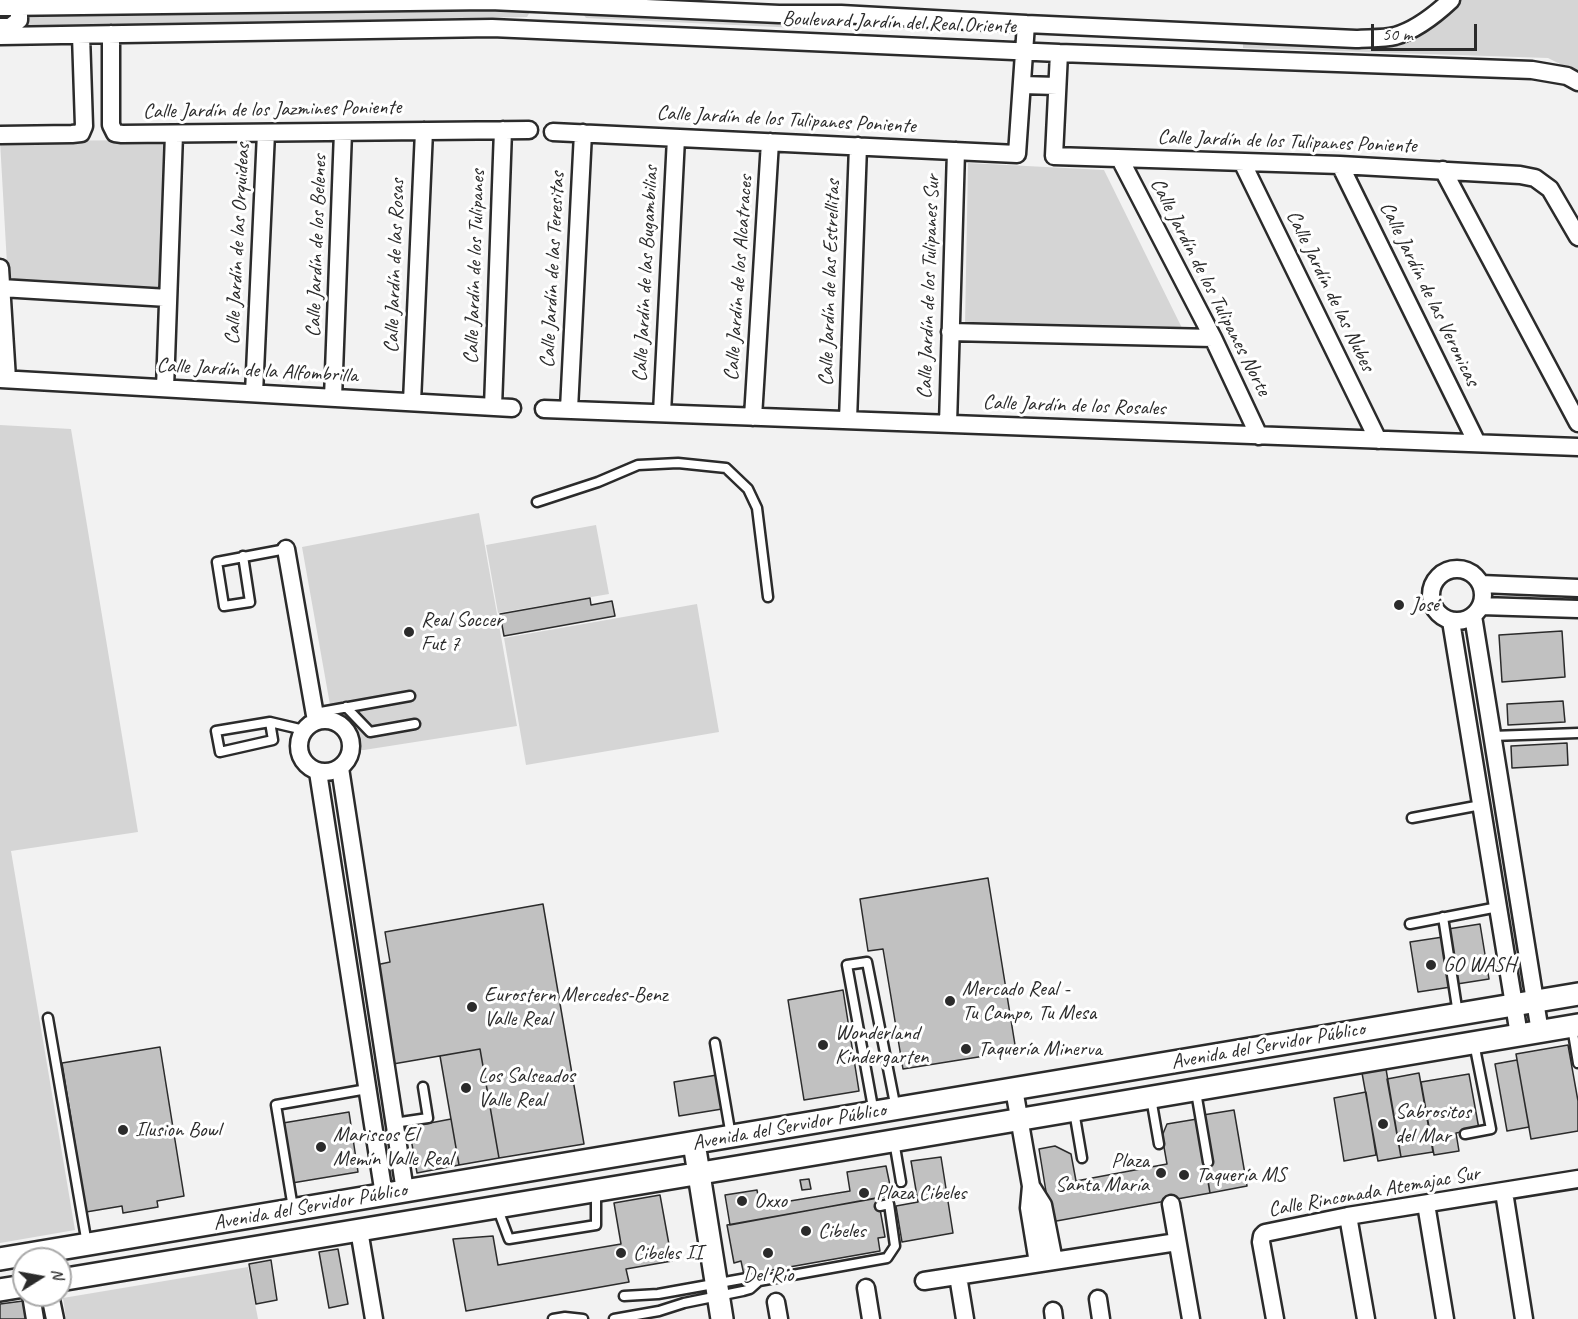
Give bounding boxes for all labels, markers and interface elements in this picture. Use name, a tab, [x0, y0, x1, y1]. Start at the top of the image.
street label: Boulevard Jardín del Real Oriente	[782, 6, 1016, 40]
scale bar	[1374, 12, 1480, 50]
text: 50 m	[1382, 23, 1413, 45]
street label: Calle Jardín de los Jazmines Poniente	[143, 95, 401, 125]
street label: Calle Jardín de los Tulipanes Poniente	[656, 101, 916, 139]
street label: Calle Jardín de los Tulipanes Poniente	[1157, 125, 1417, 159]
street label: Calle Jardín de las Orquideas	[220, 143, 256, 345]
street label: Calle Jardín de los Belenes	[301, 154, 333, 338]
street label: Calle Jardín de las Bugambilias	[628, 165, 664, 383]
street label: Calle Jardín de los Tulipanes	[459, 169, 491, 365]
street label: Calle Jardín de las Teresitas	[535, 171, 571, 369]
street label: Calle Jardín de los Alcatraces	[719, 174, 759, 382]
street label: Calle Jardín de los Tulipanes Sur	[912, 174, 946, 400]
street label: Calle Jardín de los Tulipanes Norte	[1144, 174, 1276, 400]
street label: Calle Jardín de las Rosas	[379, 179, 411, 353]
street label: Calle Jardín de las Estrellitas	[814, 179, 846, 387]
street label: Calle Jardín de las Veronicas	[1373, 198, 1485, 390]
street label: Calle Jardín de las Nubes	[1280, 206, 1380, 376]
street label: Calle Jardín de la Alfombrilla	[156, 353, 358, 389]
street label: Calle Jardín de los Rosales	[982, 390, 1166, 422]
place label: José	[1411, 592, 1439, 618]
marker: José	[1392, 598, 1406, 612]
place label: Real Soccer Fut 7	[421, 607, 503, 657]
marker: Real Soccer Fut 7	[402, 625, 416, 639]
place label: GO WASH	[1443, 952, 1516, 978]
marker: GO WASH	[1424, 958, 1438, 972]
place label: Mercado Real - Tu Campo, Tu Mesa	[962, 976, 1096, 1026]
place label: Eurostern Mercedes-Benz Valle Real	[484, 982, 667, 1032]
marker: Mercado Real - Tu Campo, Tu Mesa	[943, 994, 957, 1008]
marker: Eurostern Mercedes-Benz Valle Real	[465, 1000, 479, 1014]
street label: Avenida del Servidor Público	[1169, 1017, 1367, 1075]
place label: Wonderland Kindergarten	[835, 1020, 929, 1070]
place label: Taquería Minerva	[978, 1036, 1102, 1062]
marker: Wonderland Kindergarten	[816, 1038, 830, 1052]
marker: Taquería Minerva	[959, 1042, 973, 1056]
place label: Los Salseados Valle Real	[478, 1063, 575, 1113]
marker: Los Salseados Valle Real	[459, 1081, 473, 1095]
street label: Avenida del Servidor Público	[690, 1098, 888, 1156]
place label: Sabrositos del Mar	[1395, 1099, 1471, 1149]
place label: Ilusion Bowl	[135, 1117, 221, 1143]
marker: Sabrositos del Mar	[1376, 1117, 1390, 1131]
place label: Mariscos El Memín Valle Real	[333, 1122, 452, 1172]
marker: Ilusion Bowl	[116, 1123, 130, 1137]
marker: Mariscos El Memín Valle Real	[314, 1140, 328, 1154]
place label: Plaza Santa María	[1055, 1148, 1149, 1198]
street label: Calle Rinconada Atemajac Sur	[1266, 1161, 1482, 1223]
place label: Taquería MS	[1196, 1162, 1286, 1188]
marker: Plaza Santa María	[1154, 1166, 1168, 1180]
marker: Taquería MS	[1177, 1168, 1191, 1182]
street label: Avenida del Servidor Público	[211, 1178, 409, 1236]
place label: Plaza Cibeles	[876, 1180, 966, 1206]
marker: Plaza Cibeles	[857, 1186, 871, 1200]
place label: Oxxo	[754, 1188, 787, 1214]
marker: Oxxo	[735, 1194, 749, 1208]
place label: Cibeles	[818, 1218, 865, 1244]
marker: Cibeles	[799, 1224, 813, 1238]
place label: Cibeles II	[633, 1240, 703, 1266]
marker: Cibeles II	[614, 1246, 628, 1260]
marker: Del Río	[761, 1246, 775, 1260]
north arrow	[12, 1247, 72, 1307]
place label: Del Río	[743, 1262, 793, 1288]
text: N	[47, 1267, 68, 1281]

